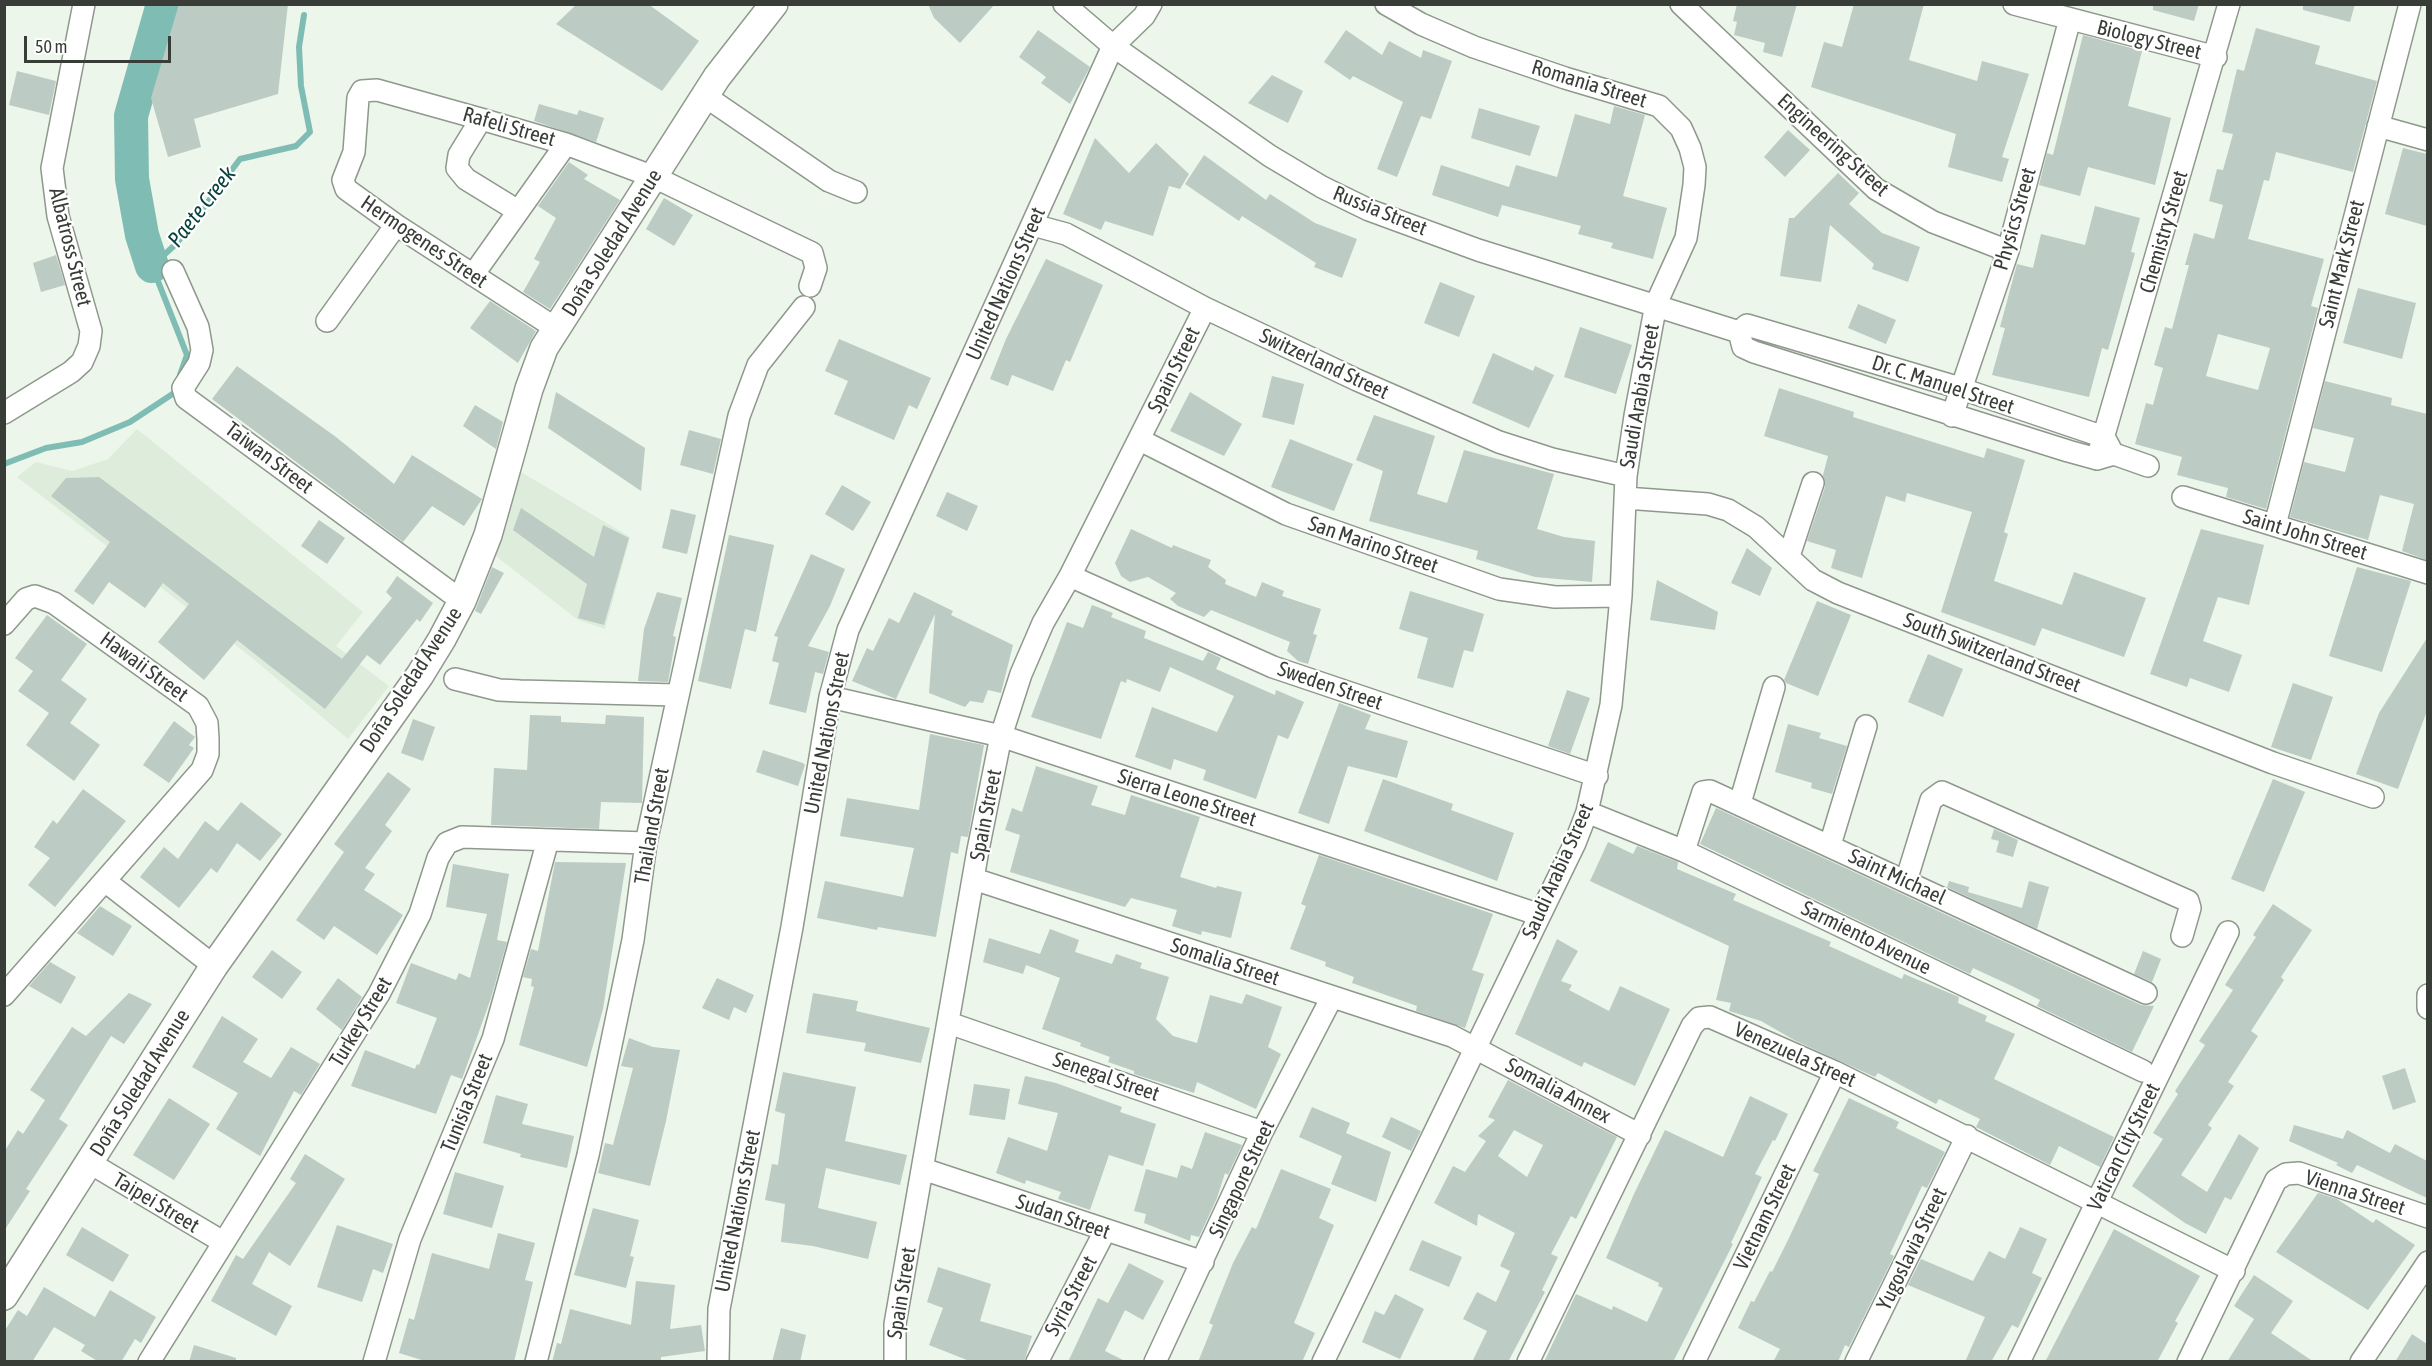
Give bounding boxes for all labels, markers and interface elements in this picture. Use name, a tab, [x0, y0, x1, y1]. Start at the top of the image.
street label: Biology Street	[2094, 15, 2204, 65]
scale bar	[27, 24, 174, 62]
text: 50 m	[35, 36, 67, 57]
street label: Romania Street	[1528, 55, 1650, 113]
street label: Engineering Street	[1772, 88, 1894, 202]
street label: Rafeli Street	[460, 102, 558, 152]
water label: Paete Creek	[162, 162, 242, 252]
street label: Doña Soledad Avenue	[557, 165, 667, 321]
street label: Physics Street	[1988, 165, 2042, 273]
street label: Chemistry Street	[2134, 168, 2194, 296]
street label: Russia Street	[1329, 181, 1431, 241]
street label: Albatross Street	[43, 185, 97, 309]
street label: Hermogenes Street	[356, 190, 492, 294]
street label: Saint Mark Street	[2314, 198, 2370, 330]
street label: United Nations Street	[961, 204, 1051, 364]
street label: Saudi Arabia Street	[1615, 322, 1665, 470]
street label: Spain Street	[1142, 323, 1206, 417]
street label: Switzerland Street	[1255, 323, 1393, 405]
street label: Dr. C. Manuel Street	[1869, 350, 2017, 420]
street label: Taiwan Street	[220, 417, 318, 499]
street label: Saint John Street	[2240, 504, 2370, 566]
street label: San Marino Street	[1305, 511, 1441, 579]
street label: Doña Soledad Avenue	[355, 602, 467, 758]
street label: South Switzerland Street	[1900, 608, 2084, 698]
street label: Hawaii Street	[95, 627, 193, 707]
street label: United Nations Street	[799, 650, 855, 816]
street label: Sweden Street	[1274, 656, 1386, 716]
street label: Sierra Leone Street	[1115, 764, 1259, 832]
street label: Thailand Street	[629, 766, 675, 886]
street label: Spain Street	[965, 767, 1007, 863]
street label: Saudi Arabia Street	[1517, 799, 1599, 943]
street label: Saint Michael	[1844, 844, 1950, 910]
street label: Sarmiento Avenue	[1797, 896, 1935, 980]
street label: Somalia Street	[1168, 933, 1282, 991]
street label: Turkey Street	[324, 973, 398, 1071]
street label: Doña Soledad Avenue	[85, 1005, 195, 1161]
street label: Venezuela Street	[1730, 1017, 1860, 1093]
street label: Senegal Street	[1049, 1047, 1163, 1107]
street label: Tunisia Street	[436, 1050, 498, 1156]
street label: Somalia Annex	[1501, 1053, 1615, 1129]
street label: Vatican City Street	[2082, 1079, 2166, 1215]
street label: Singapore Street	[1204, 1116, 1280, 1242]
street label: United Nations Street	[710, 1128, 766, 1294]
street label: Vietnam Street	[1729, 1160, 1801, 1274]
street label: Vienna Street	[2302, 1165, 2408, 1221]
street label: Taipei Street	[109, 1168, 203, 1238]
street label: Yugoslavia Street	[1872, 1184, 1952, 1314]
street label: Sudan Street	[1013, 1189, 1113, 1245]
street label: Spain Street	[882, 1245, 922, 1341]
street label: Syria Street	[1039, 1252, 1103, 1340]

